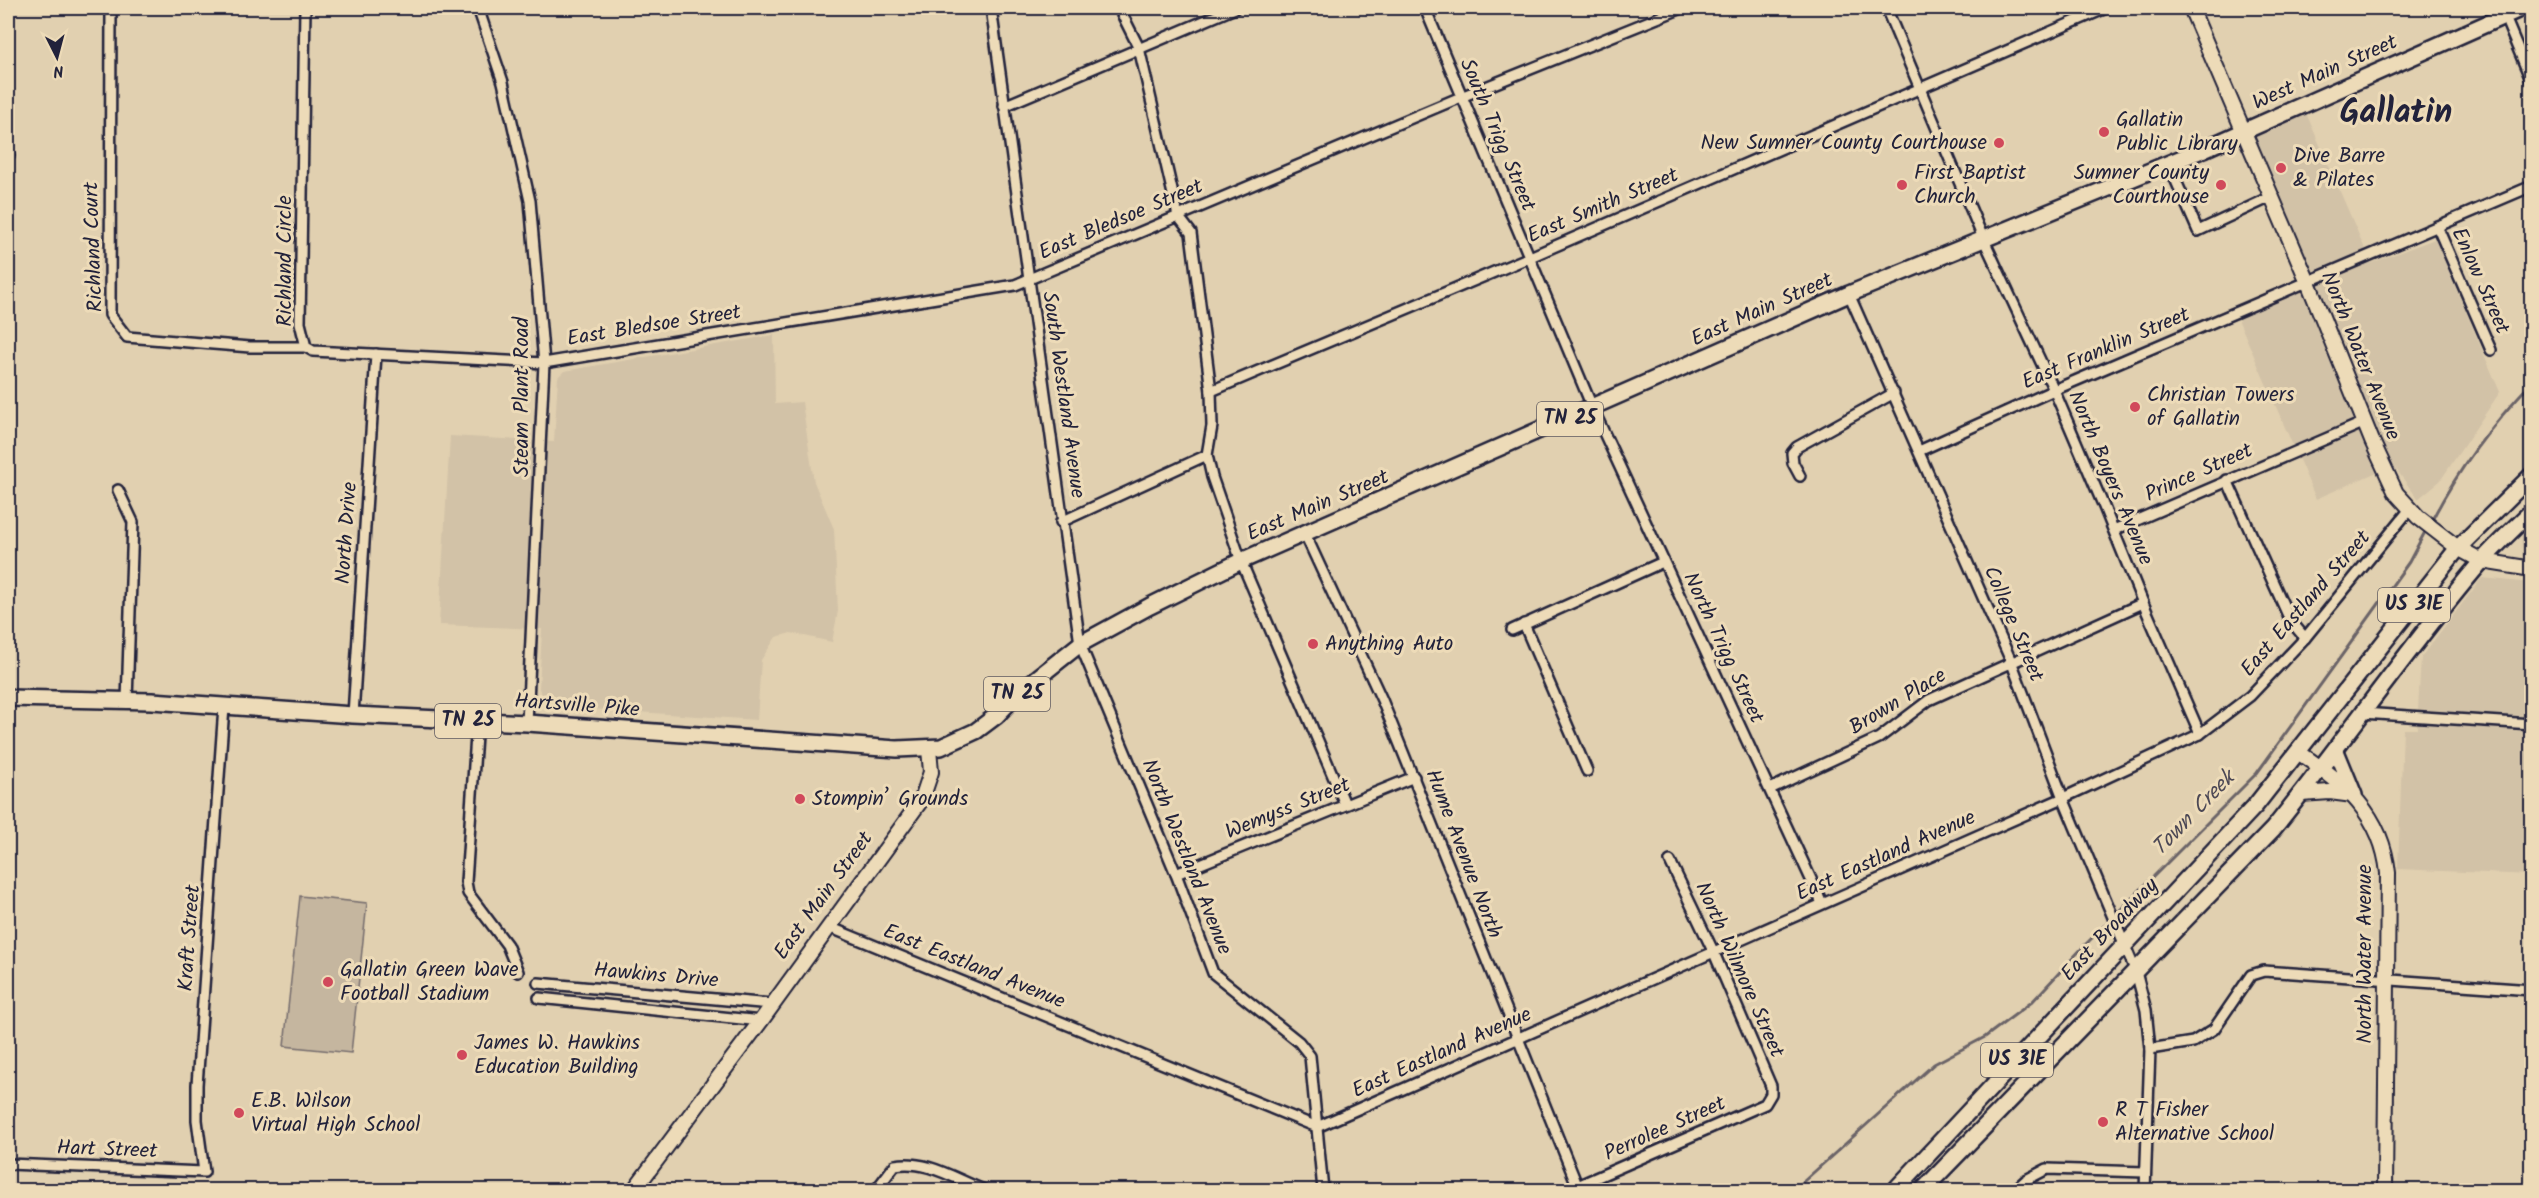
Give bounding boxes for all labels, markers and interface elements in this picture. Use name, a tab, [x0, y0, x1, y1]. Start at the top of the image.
street label: West Main Street	[2247, 26, 2404, 120]
north arrow	[27, 27, 87, 87]
street label: South Trigg Street	[1450, 53, 1544, 217]
text: N	[52, 57, 65, 83]
district label: Gallatin	[2340, 87, 2452, 140]
place label: Gallatin Public Library	[2116, 104, 2238, 161]
marker: Gallatin Public Library	[2097, 125, 2111, 139]
place label: New Sumner County Courthouse	[1700, 127, 1988, 160]
marker: New Sumner County Courthouse	[1992, 136, 2006, 150]
place label: Dive Barre & Pilates	[2293, 140, 2385, 197]
place label: First Baptist Church	[1914, 157, 2027, 214]
place label: Sumner County Courthouse	[2074, 157, 2210, 214]
street label: East Smith Street	[1522, 159, 1685, 253]
marker: Dive Barre & Pilates	[2274, 161, 2288, 175]
street label: East Bledsoe Street	[1034, 170, 1209, 270]
marker: First Baptist Church	[1895, 178, 1909, 192]
marker: Sumner County Courthouse	[2214, 178, 2228, 192]
street label: Richland Court	[75, 180, 113, 313]
street label: Richland Circle	[269, 195, 302, 327]
street label: Enlow Street	[2442, 222, 2519, 341]
street label: East Main Street	[1686, 264, 1839, 356]
street label: North Water Avenue	[2311, 267, 2409, 446]
street label: South Westland Avenue	[1032, 289, 1094, 501]
street label: East Bledsoe Street	[565, 296, 744, 356]
street label: East Franklin Street	[2017, 298, 2196, 399]
street label: Steam Plant Road	[506, 317, 539, 477]
place label: Christian Towers of Gallatin	[2147, 379, 2295, 436]
street label: North Boyers Avenue	[2058, 386, 2162, 571]
marker: Christian Towers of Gallatin	[2128, 400, 2142, 414]
road number: TN 25	[1537, 402, 1603, 436]
street label: Prince Street	[2140, 434, 2259, 511]
street label: East Main Street	[1242, 461, 1395, 551]
street label: North Drive	[327, 480, 367, 585]
street label: East Eastland Street	[2233, 523, 2380, 685]
street label: College Street	[1974, 561, 2053, 688]
street label: North Trigg Street	[1674, 567, 1773, 730]
road number: US 31E	[2378, 588, 2450, 622]
place label: Anything Auto	[1325, 628, 1453, 661]
marker: Anything Auto	[1306, 637, 1320, 651]
street label: Brown Place	[1843, 660, 1954, 744]
road number: TN 25	[984, 677, 1050, 711]
street label: Hartsville Pike	[513, 685, 641, 727]
road number: TN 25	[435, 704, 501, 738]
street label: North Westland Avenue	[1132, 754, 1241, 960]
water label: Town Creek	[2144, 760, 2247, 865]
street label: Hume Avenue North	[1416, 764, 1510, 944]
street label: Wemyss Street	[1221, 769, 1356, 849]
place label: Stompin’ Grounds	[812, 783, 968, 816]
marker: Stompin’ Grounds	[793, 792, 807, 806]
street label: East Eastland Avenue	[1791, 801, 1982, 910]
street label: East Main Street	[766, 824, 883, 967]
street label: North Water Avenue	[2349, 864, 2382, 1044]
street label: East Broadway	[2053, 871, 2167, 989]
street label: North Wilmore Street	[1685, 877, 1793, 1064]
street label: Kraft Street	[170, 883, 210, 992]
street label: East Eastland Avenue	[878, 915, 1071, 1019]
place label: Gallatin Green Wave Football Stadium	[340, 954, 519, 1011]
street label: Hawkins Drive	[592, 954, 720, 998]
marker: Gallatin Green Wave Football Stadium	[321, 975, 335, 989]
street label: East Eastland Avenue	[1347, 998, 1538, 1107]
place label: James W. Hawkins Education Building	[474, 1027, 640, 1084]
road number: US 31E	[1981, 1043, 2053, 1077]
marker: James W. Hawkins Education Building	[455, 1048, 469, 1062]
place label: E.B. Wilson Virtual High School	[251, 1085, 420, 1142]
street label: Perrolee Street	[1599, 1087, 1732, 1171]
place label: R T Fisher Alternative School	[2115, 1094, 2274, 1151]
marker: E.B. Wilson Virtual High School	[232, 1106, 246, 1120]
marker: R T Fisher Alternative School	[2096, 1115, 2110, 1129]
street label: Hart Street	[56, 1132, 159, 1168]

